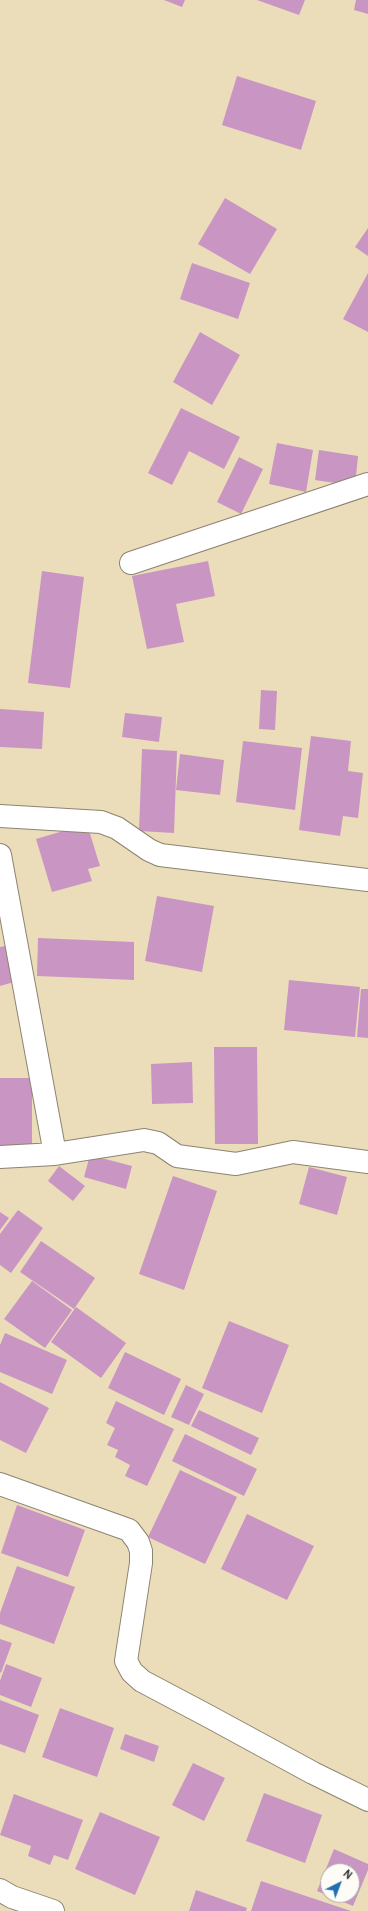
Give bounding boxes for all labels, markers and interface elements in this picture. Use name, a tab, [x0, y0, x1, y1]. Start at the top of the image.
north arrow	[320, 1863, 360, 1903]
text: N	[341, 1867, 355, 1882]

